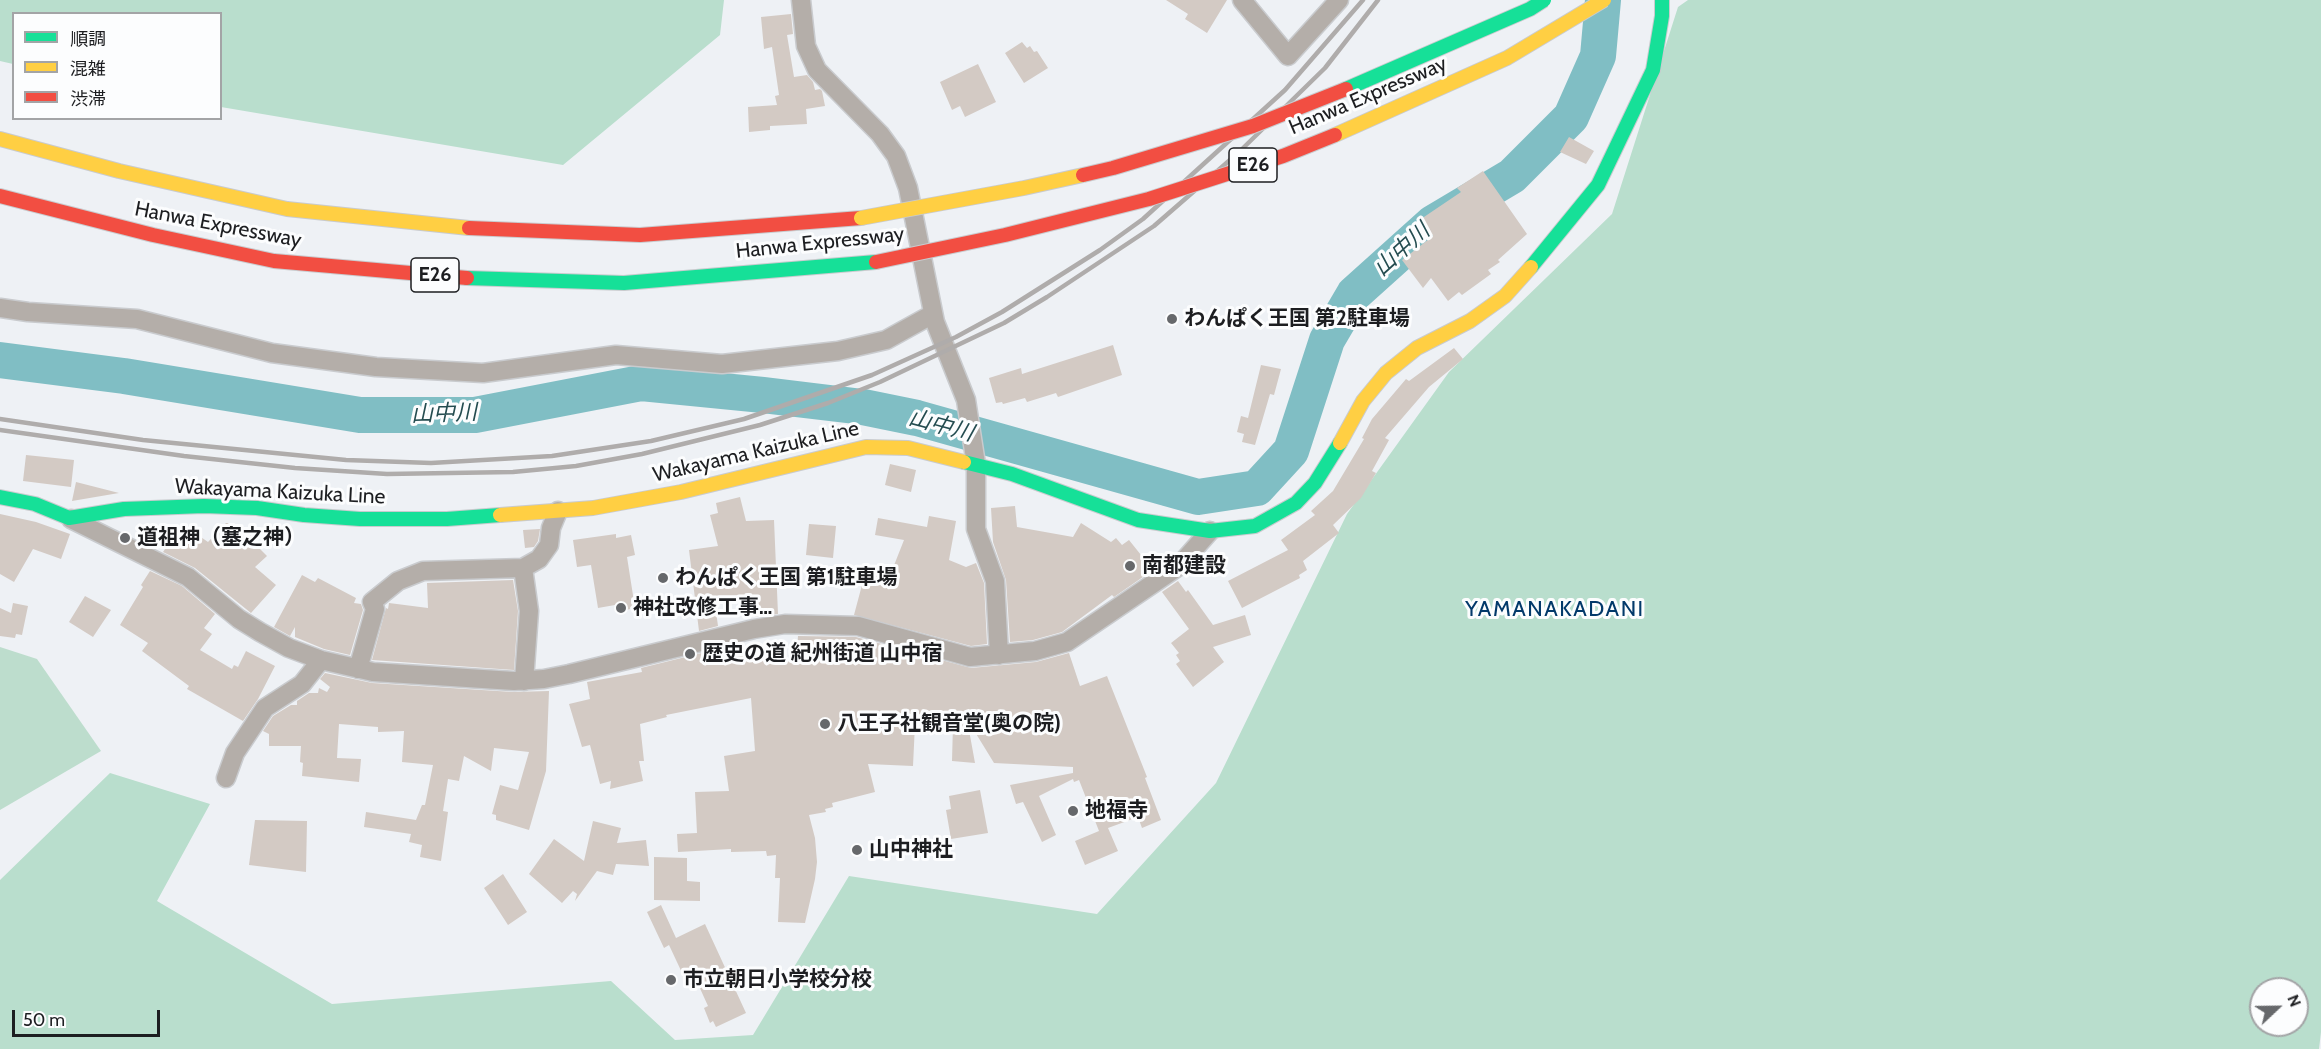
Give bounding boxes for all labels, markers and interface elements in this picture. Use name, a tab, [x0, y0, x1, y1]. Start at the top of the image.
legend	[12, 12, 222, 120]
text: 順調	[70, 28, 106, 50]
street label: Hanwa Expressway	[1285, 51, 1451, 141]
text: 混雑	[70, 58, 106, 80]
text: 渋滞	[70, 88, 106, 110]
road number: E26	[1229, 148, 1277, 182]
street label: Hanwa Expressway	[132, 196, 304, 254]
water label: 山中川	[1369, 218, 1435, 282]
street label: Hanwa Expressway	[734, 222, 906, 264]
road number: E26	[411, 258, 459, 292]
place label: わんぱく王国 第2駐車場	[1184, 306, 1410, 332]
marker: わんぱく王国 第2駐車場	[1165, 312, 1179, 326]
water label: 山中川	[411, 400, 477, 428]
water label: 山中川	[906, 405, 976, 447]
street label: Wakayama Kaizuka Line	[650, 416, 862, 488]
street label: Wakayama Kaizuka Line	[174, 474, 386, 510]
place label: 道祖神（塞之神）	[137, 525, 305, 551]
marker: 道祖神（塞之神）	[118, 531, 132, 545]
place label: 南都建設	[1142, 553, 1226, 579]
marker: 南都建設	[1123, 559, 1137, 573]
place label: わんぱく王国 第1駐車場	[675, 565, 897, 591]
marker: わんぱく王国 第1駐車場	[656, 571, 670, 585]
place label: 神社改修工事…	[633, 595, 772, 621]
district label: YAMANAKADANI	[1465, 597, 1645, 623]
marker: 神社改修工事…	[614, 601, 628, 615]
place label: 歴史の道 紀州街道 山中宿	[702, 641, 942, 667]
marker: 歴史の道 紀州街道 山中宿	[683, 647, 697, 661]
place label: 八王子社観音堂(奥の院)	[837, 711, 1061, 737]
marker: 八王子社観音堂(奥の院)	[818, 717, 832, 731]
place label: 地福寺	[1085, 798, 1148, 824]
marker: 地福寺	[1066, 804, 1080, 818]
place label: 山中神社	[869, 837, 953, 863]
marker: 山中神社	[850, 843, 864, 857]
place label: 市立朝日小学校分校	[683, 967, 872, 993]
marker: 市立朝日小学校分校	[664, 973, 678, 987]
north arrow	[2249, 977, 2309, 1037]
text: N	[2283, 992, 2305, 1010]
scale bar	[15, 998, 164, 1036]
text: 50 m	[23, 1009, 65, 1031]

